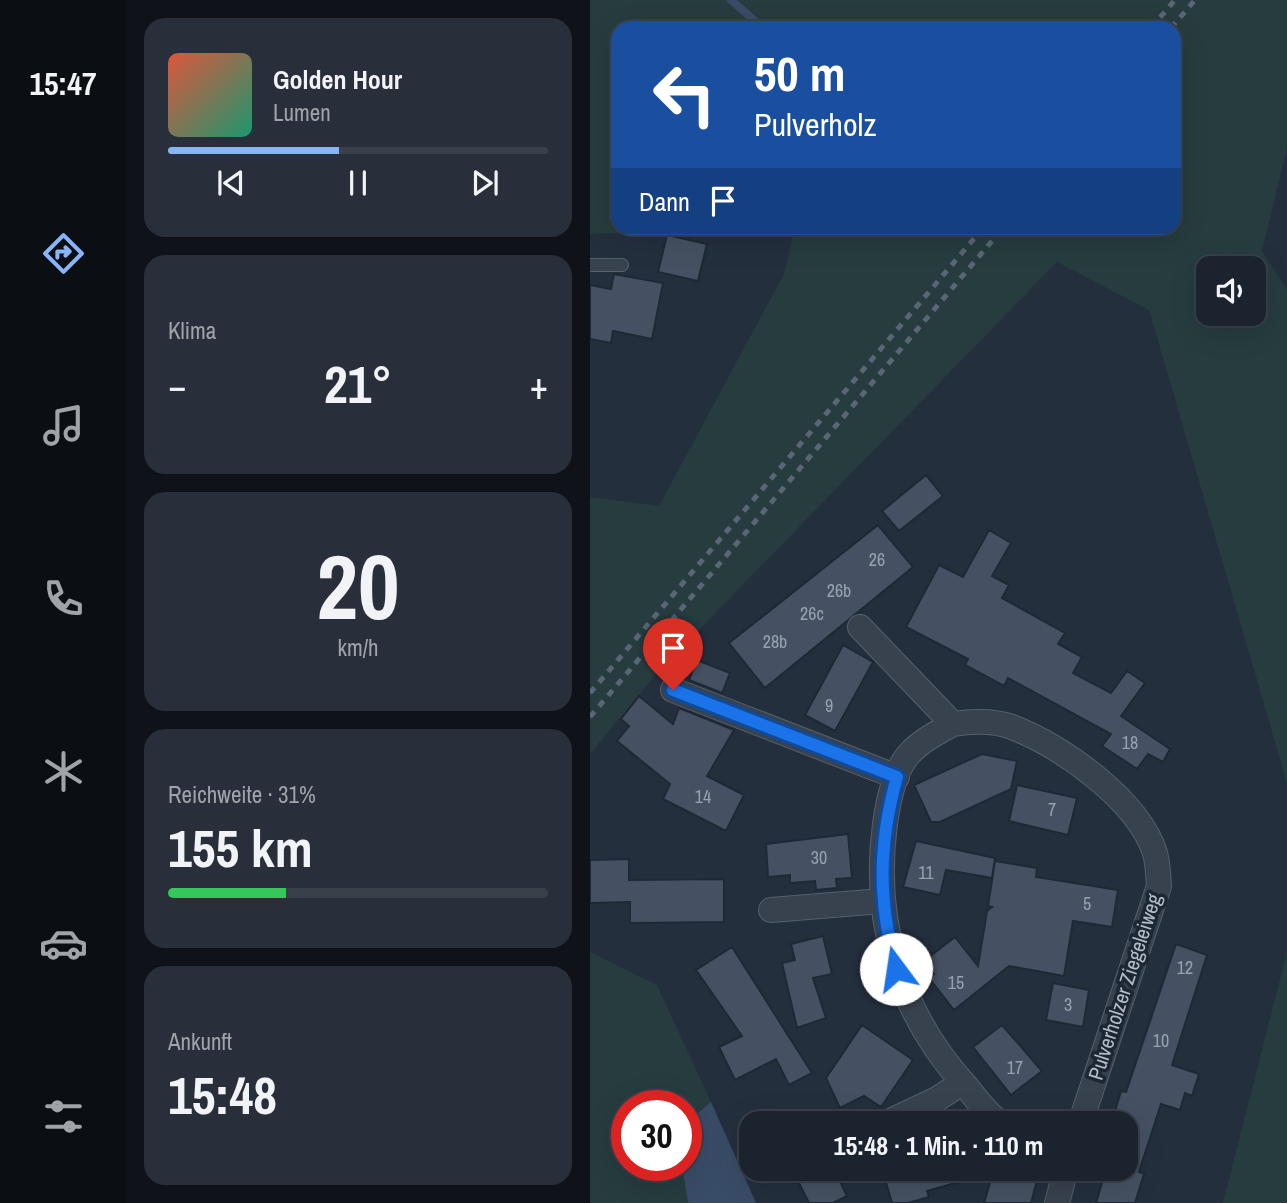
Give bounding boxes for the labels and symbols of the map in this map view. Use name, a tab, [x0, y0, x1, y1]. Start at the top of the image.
house number: 26	[869, 547, 885, 572]
house number: 26b	[827, 578, 851, 603]
house number: 26c	[800, 601, 824, 626]
pin	[643, 618, 703, 690]
house number: 28b	[763, 629, 787, 654]
house number: 9	[825, 693, 833, 718]
house number: 18	[1122, 730, 1138, 755]
house number: 14	[695, 784, 711, 809]
house number: 7	[1048, 797, 1056, 822]
house number: 30	[811, 845, 827, 870]
house number: 11	[918, 860, 934, 885]
street label: Pulverholzer Ziegeleiweg	[1081, 890, 1168, 1084]
house number: 5	[1083, 891, 1091, 916]
position arrow	[859, 932, 933, 1006]
house number: 12	[1177, 955, 1193, 980]
house number: 15	[948, 970, 964, 995]
house number: 3	[1064, 992, 1072, 1017]
house number: 10	[1153, 1028, 1169, 1053]
house number: 17	[1007, 1055, 1023, 1080]
speed limit sign: 30	[611, 1090, 702, 1181]

